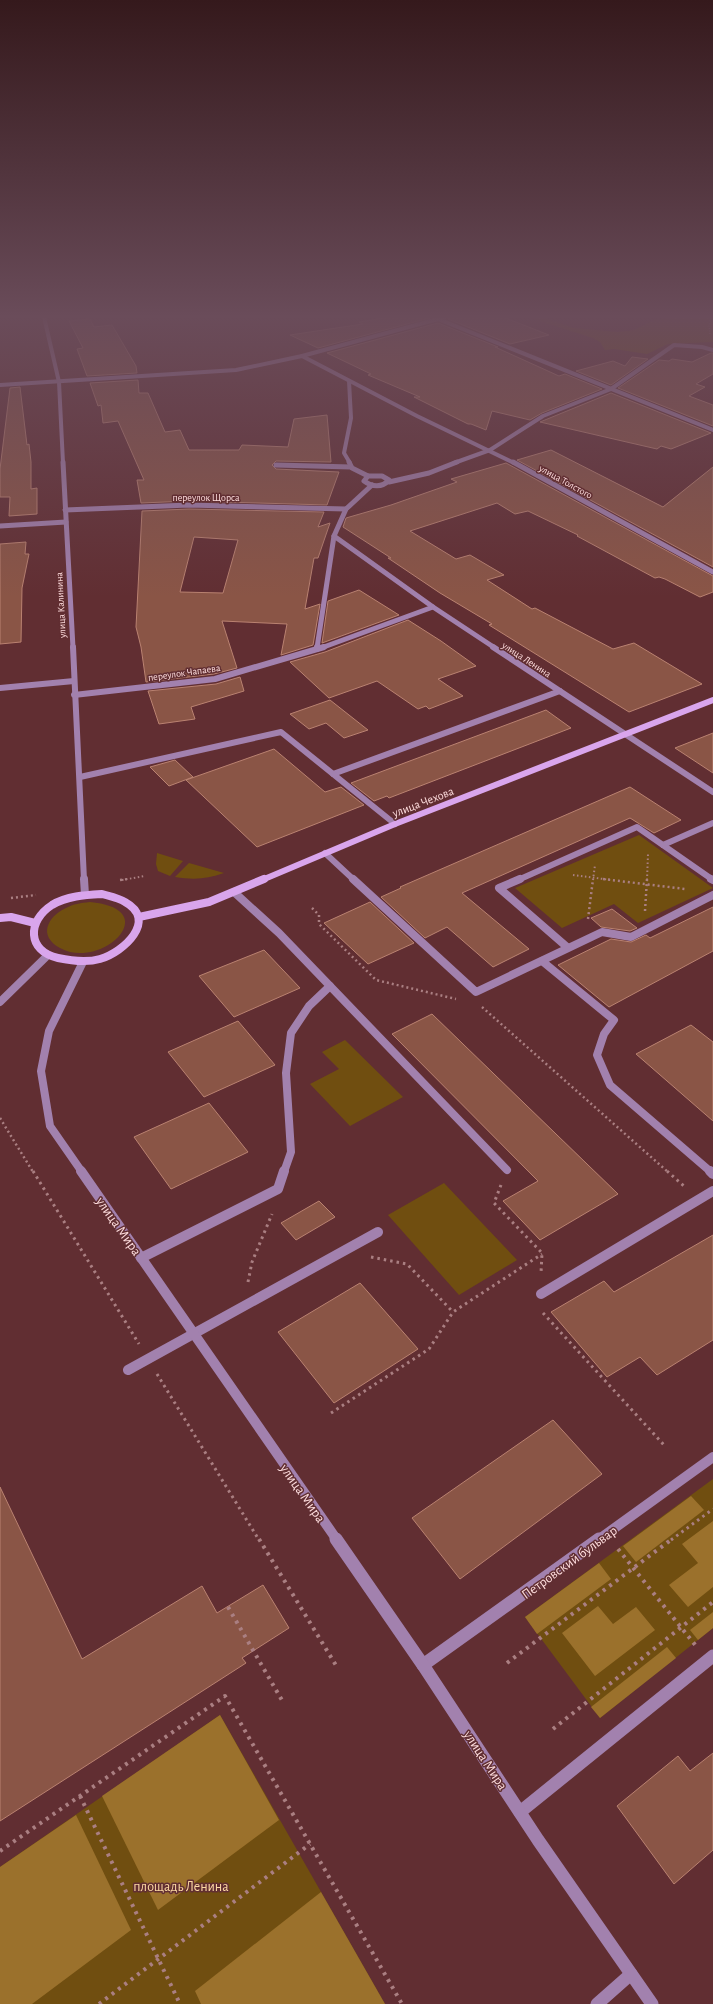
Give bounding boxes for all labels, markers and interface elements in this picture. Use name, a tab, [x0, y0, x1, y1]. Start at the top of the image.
street label: улица Толстого	[536, 463, 594, 501]
street label: переулок Щорса	[172, 493, 240, 503]
street label: улица Калинина	[54, 571, 68, 639]
street label: улица Ленина	[499, 640, 553, 680]
street label: переулок Чапаева	[147, 663, 221, 683]
street label: улица Чехова	[390, 785, 456, 820]
street label: улица Мира	[92, 1194, 144, 1259]
street label: улица Мира	[276, 1461, 328, 1526]
street label: Петровский бульвар	[519, 1524, 620, 1602]
street label: улица Мира	[460, 1727, 510, 1793]
park label: площадь Ленина	[133, 1880, 229, 1894]

